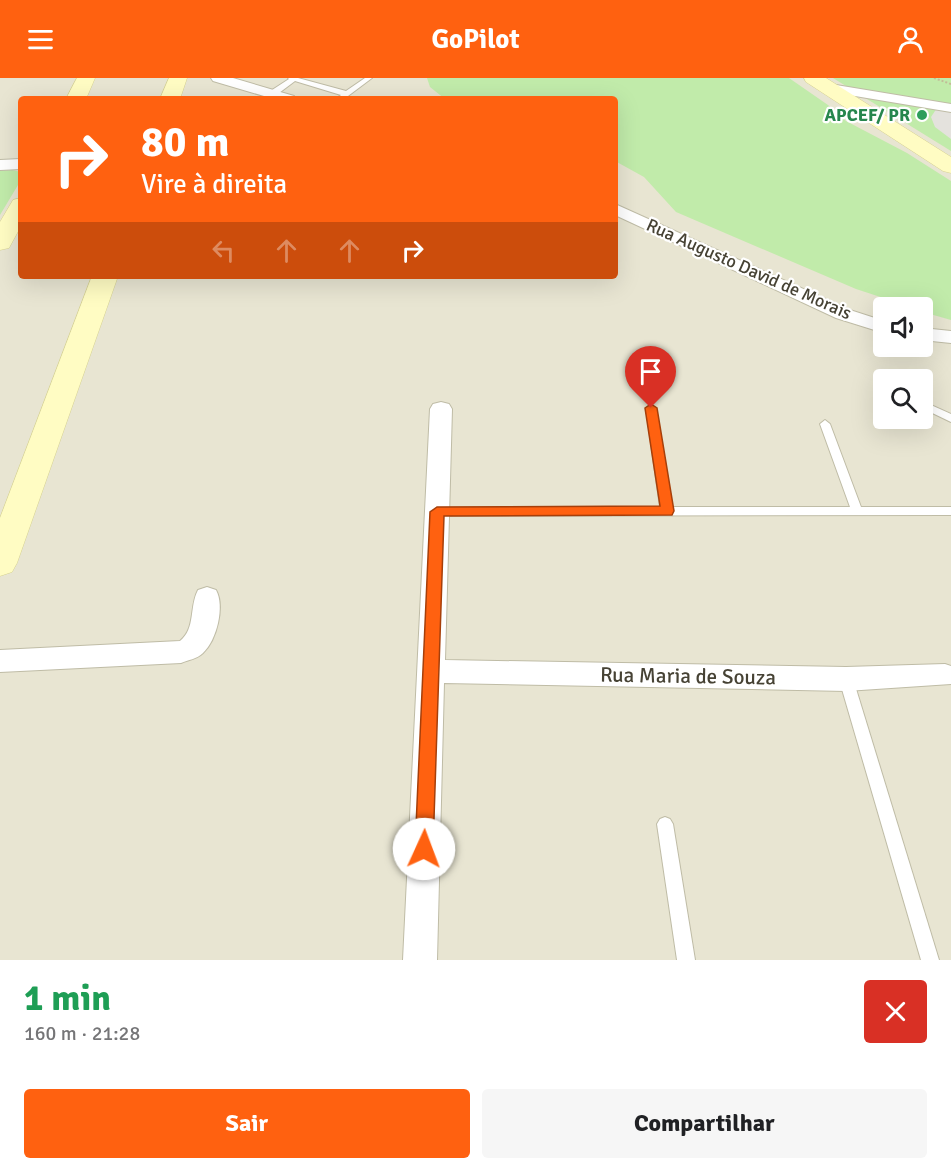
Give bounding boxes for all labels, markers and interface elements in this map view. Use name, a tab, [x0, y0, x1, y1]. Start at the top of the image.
icon: menu	[24, 23, 57, 56]
text: GoPilot	[431, 23, 520, 56]
icon: person	[894, 23, 927, 56]
place label: APCEF/ PR	[825, 104, 910, 126]
marker: APCEF/ PR	[915, 108, 929, 122]
text: 80 m	[141, 117, 230, 168]
icon: right	[42, 120, 120, 198]
text: Vire à direita	[141, 168, 287, 201]
street label: Rua Augusto David de Morais	[643, 214, 855, 324]
icon: left	[207, 234, 240, 267]
icon: ahead	[270, 234, 303, 267]
icon: ahead	[333, 234, 366, 267]
icon: right	[396, 234, 429, 267]
map controls	[873, 297, 933, 429]
button: sound	[873, 297, 933, 357]
pin	[625, 346, 676, 408]
icon: arrive	[634, 355, 667, 388]
button: search	[873, 369, 933, 429]
street label: Rua Maria de Souza	[600, 661, 776, 691]
position arrow	[392, 817, 456, 881]
text: 1 min	[24, 976, 111, 1021]
button: close	[864, 980, 927, 1043]
text: 160 m · 21:28	[24, 1021, 140, 1046]
button: Sair	[24, 1089, 470, 1158]
button: Compartilhar	[482, 1089, 927, 1158]

